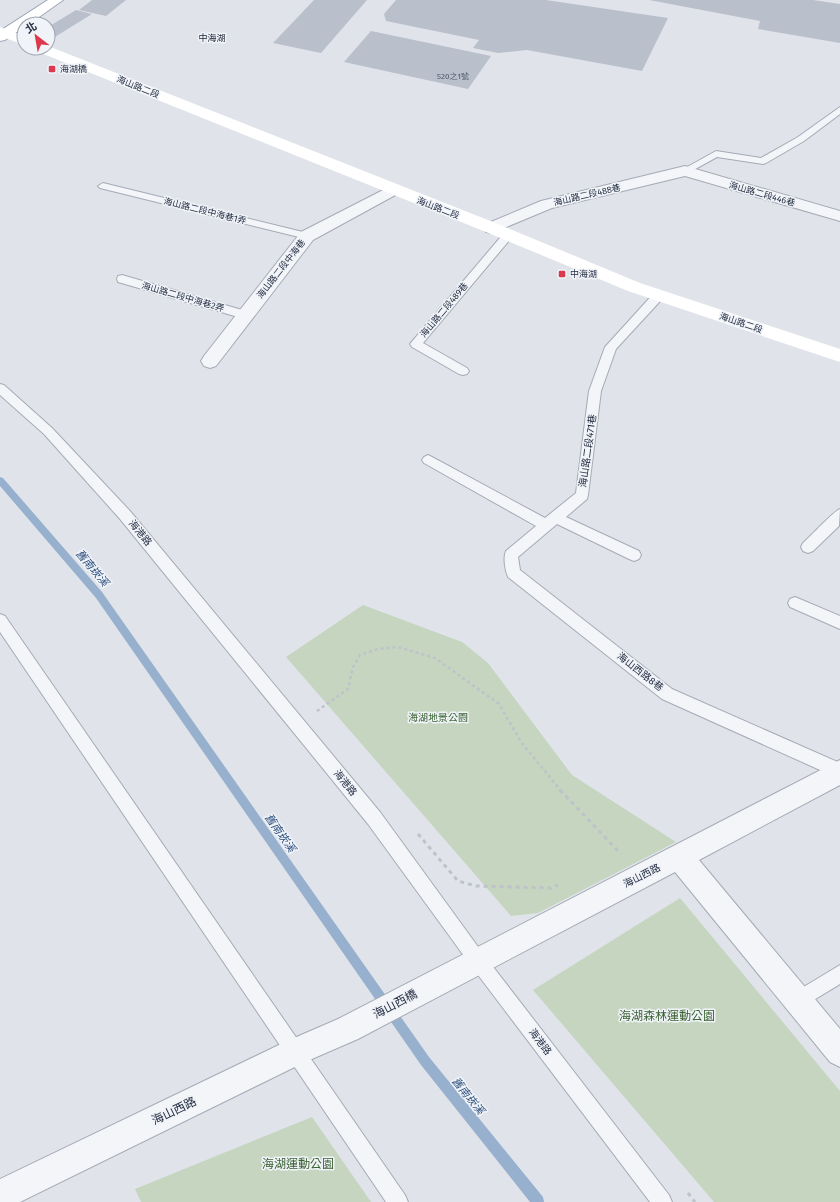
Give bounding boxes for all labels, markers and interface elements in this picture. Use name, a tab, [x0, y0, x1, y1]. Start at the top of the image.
north arrow	[16, 16, 56, 56]
text: 北	[23, 19, 39, 36]
district label: 中海湖	[198, 33, 226, 43]
marker: 海湖橋	[47, 64, 57, 74]
place label: 海湖橋	[60, 64, 87, 74]
house number: 520之1號	[437, 72, 469, 81]
street label: 海山路二段	[115, 74, 161, 100]
street label: 海山路二段446巷	[728, 180, 796, 208]
street label: 海山路二段488巷	[552, 182, 622, 208]
street label: 海山路二段	[415, 195, 461, 221]
street label: 海山路二段中海巷1弄	[163, 196, 247, 226]
street label: 海山路二段中海巷	[255, 238, 307, 300]
marker: 中海湖	[557, 269, 567, 279]
place label: 中海湖	[570, 269, 597, 279]
street label: 海山路二段中海巷2弄	[141, 280, 225, 314]
street label: 海山路二段489巷	[418, 281, 470, 339]
street label: 海山路二段	[718, 311, 764, 335]
street label: 海山路二段471巷	[577, 414, 599, 488]
street label: 海港路	[126, 518, 154, 548]
water label: 舊南崁溪	[73, 547, 112, 591]
street label: 海山西路8巷	[614, 650, 666, 694]
park label: 海湖地景公園	[408, 712, 468, 724]
street label: 海港路	[331, 768, 359, 798]
water label: 舊南崁溪	[262, 811, 299, 856]
street label: 海山西路	[621, 862, 663, 890]
street label: 海山西橋	[371, 987, 419, 1021]
park label: 海湖森林運動公園	[619, 1009, 715, 1023]
street label: 海港路	[526, 1026, 554, 1058]
water label: 舊南崁溪	[449, 1075, 488, 1119]
street label: 海山西路	[149, 1094, 199, 1128]
park label: 海湖運動公園	[262, 1157, 334, 1171]

